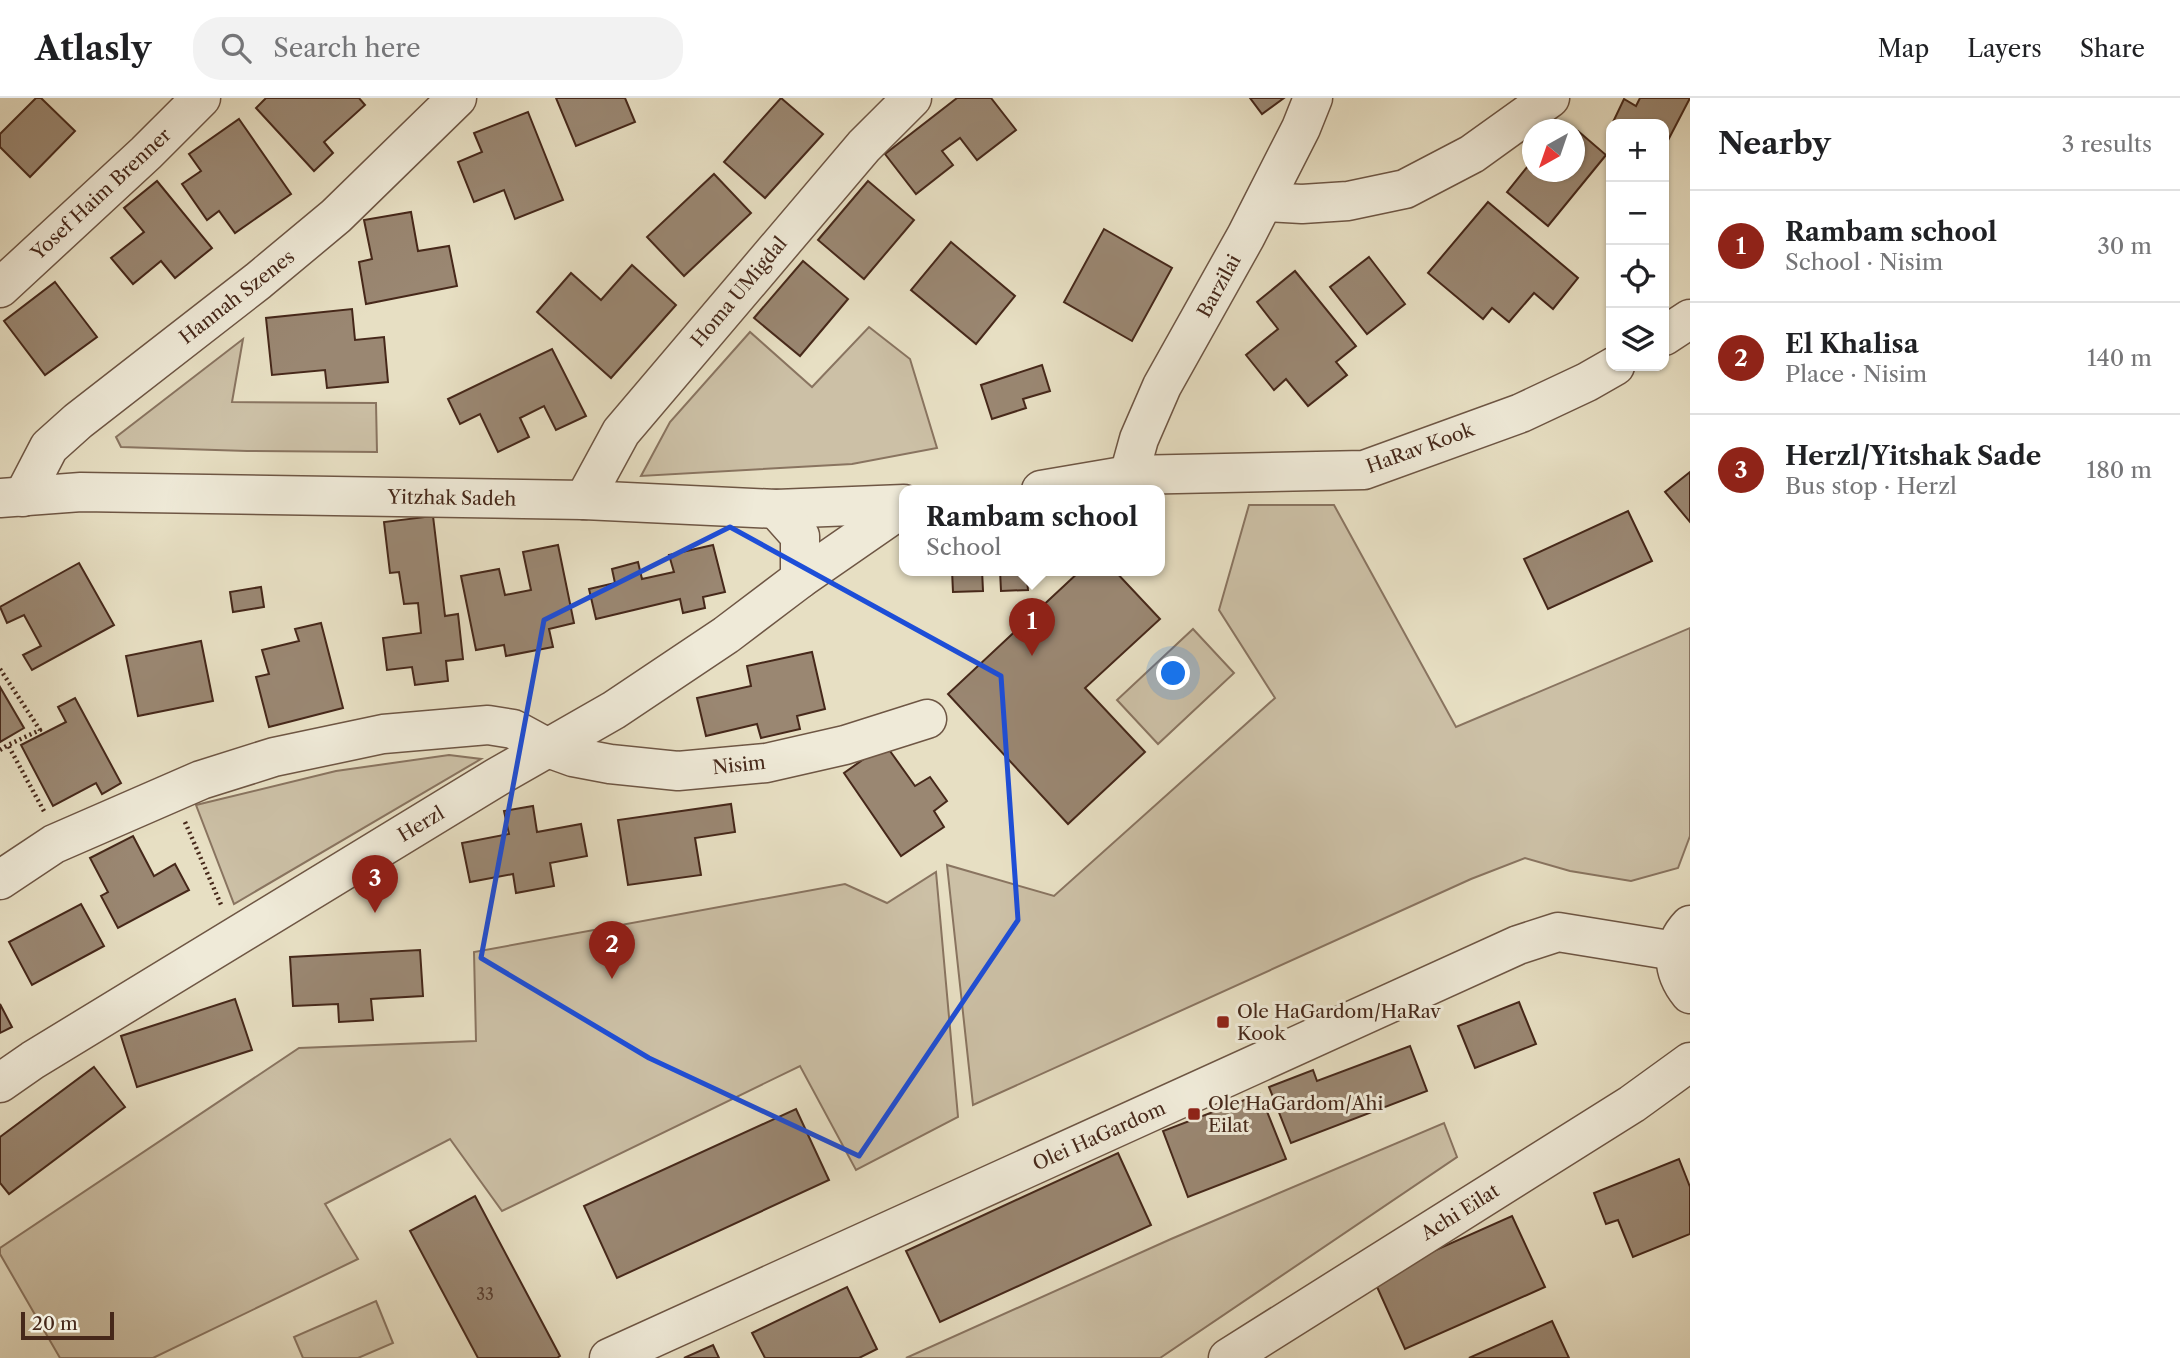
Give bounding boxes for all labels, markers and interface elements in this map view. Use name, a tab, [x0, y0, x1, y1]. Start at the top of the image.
search box	[193, 17, 683, 80]
text: Atlasly	[35, 28, 151, 69]
icon: search	[217, 29, 255, 67]
text: Search here	[273, 32, 420, 64]
text: Map	[1878, 34, 1929, 63]
text: Layers	[1967, 34, 2042, 63]
text: Share	[2080, 34, 2145, 63]
north arrow	[1522, 119, 1585, 182]
map controls	[1606, 119, 1669, 371]
button: +	[1606, 119, 1669, 182]
street label: Yosef Haim Brenner	[26, 123, 176, 265]
text: Nearby	[1718, 125, 1831, 162]
text: 3 results	[2062, 130, 2152, 158]
button: −	[1606, 182, 1669, 245]
text: Rambam school	[1785, 216, 1997, 248]
street label: Homa UMigdal	[686, 232, 792, 352]
text: 1	[1736, 232, 1746, 260]
text: 30 m	[2097, 232, 2152, 260]
street label: Hannah Szenes	[175, 245, 299, 349]
button: locate	[1606, 245, 1669, 308]
text: School · Nisim	[1785, 248, 1943, 276]
street label: Barzilai	[1192, 250, 1246, 321]
button: layers	[1606, 308, 1669, 371]
text: El Khalisa	[1785, 328, 1919, 360]
text: 2	[1734, 344, 1748, 372]
text: 140 m	[2087, 344, 2152, 372]
text: Place · Nisim	[1785, 360, 1927, 388]
street label: HaRav Kook	[1363, 418, 1478, 478]
text: Herzl/Yitshak Sade	[1785, 440, 2041, 472]
text: 3	[1735, 456, 1748, 484]
text: 180 m	[2087, 456, 2152, 484]
text: Bus stop · Herzl	[1785, 472, 1957, 500]
street label: Yitzhak Sadeh	[386, 485, 517, 511]
popup	[899, 485, 1165, 576]
text: Rambam school	[926, 501, 1138, 533]
text: School	[926, 533, 1001, 561]
pin: 1	[1009, 598, 1055, 656]
your location	[1156, 656, 1190, 690]
street label: Nisim	[711, 751, 767, 779]
street label: Herzl	[394, 801, 449, 847]
pin: 3	[352, 855, 398, 913]
pin: 2	[589, 921, 635, 979]
place label: Ole HaGardom/HaRav Kook	[1237, 1000, 1441, 1045]
marker: Ole HaGardom/HaRav Kook	[1215, 1014, 1231, 1030]
place label: Ole HaGardom/Ahi Eilat	[1208, 1092, 1384, 1137]
street label: Olei HaGardom	[1029, 1096, 1169, 1176]
marker: Ole HaGardom/Ahi Eilat	[1186, 1106, 1202, 1122]
street label: Achi Eilat	[1416, 1179, 1504, 1246]
house number: 33	[476, 1284, 494, 1304]
scale bar	[21, 1309, 114, 1341]
text: 20 m	[32, 1312, 78, 1335]

